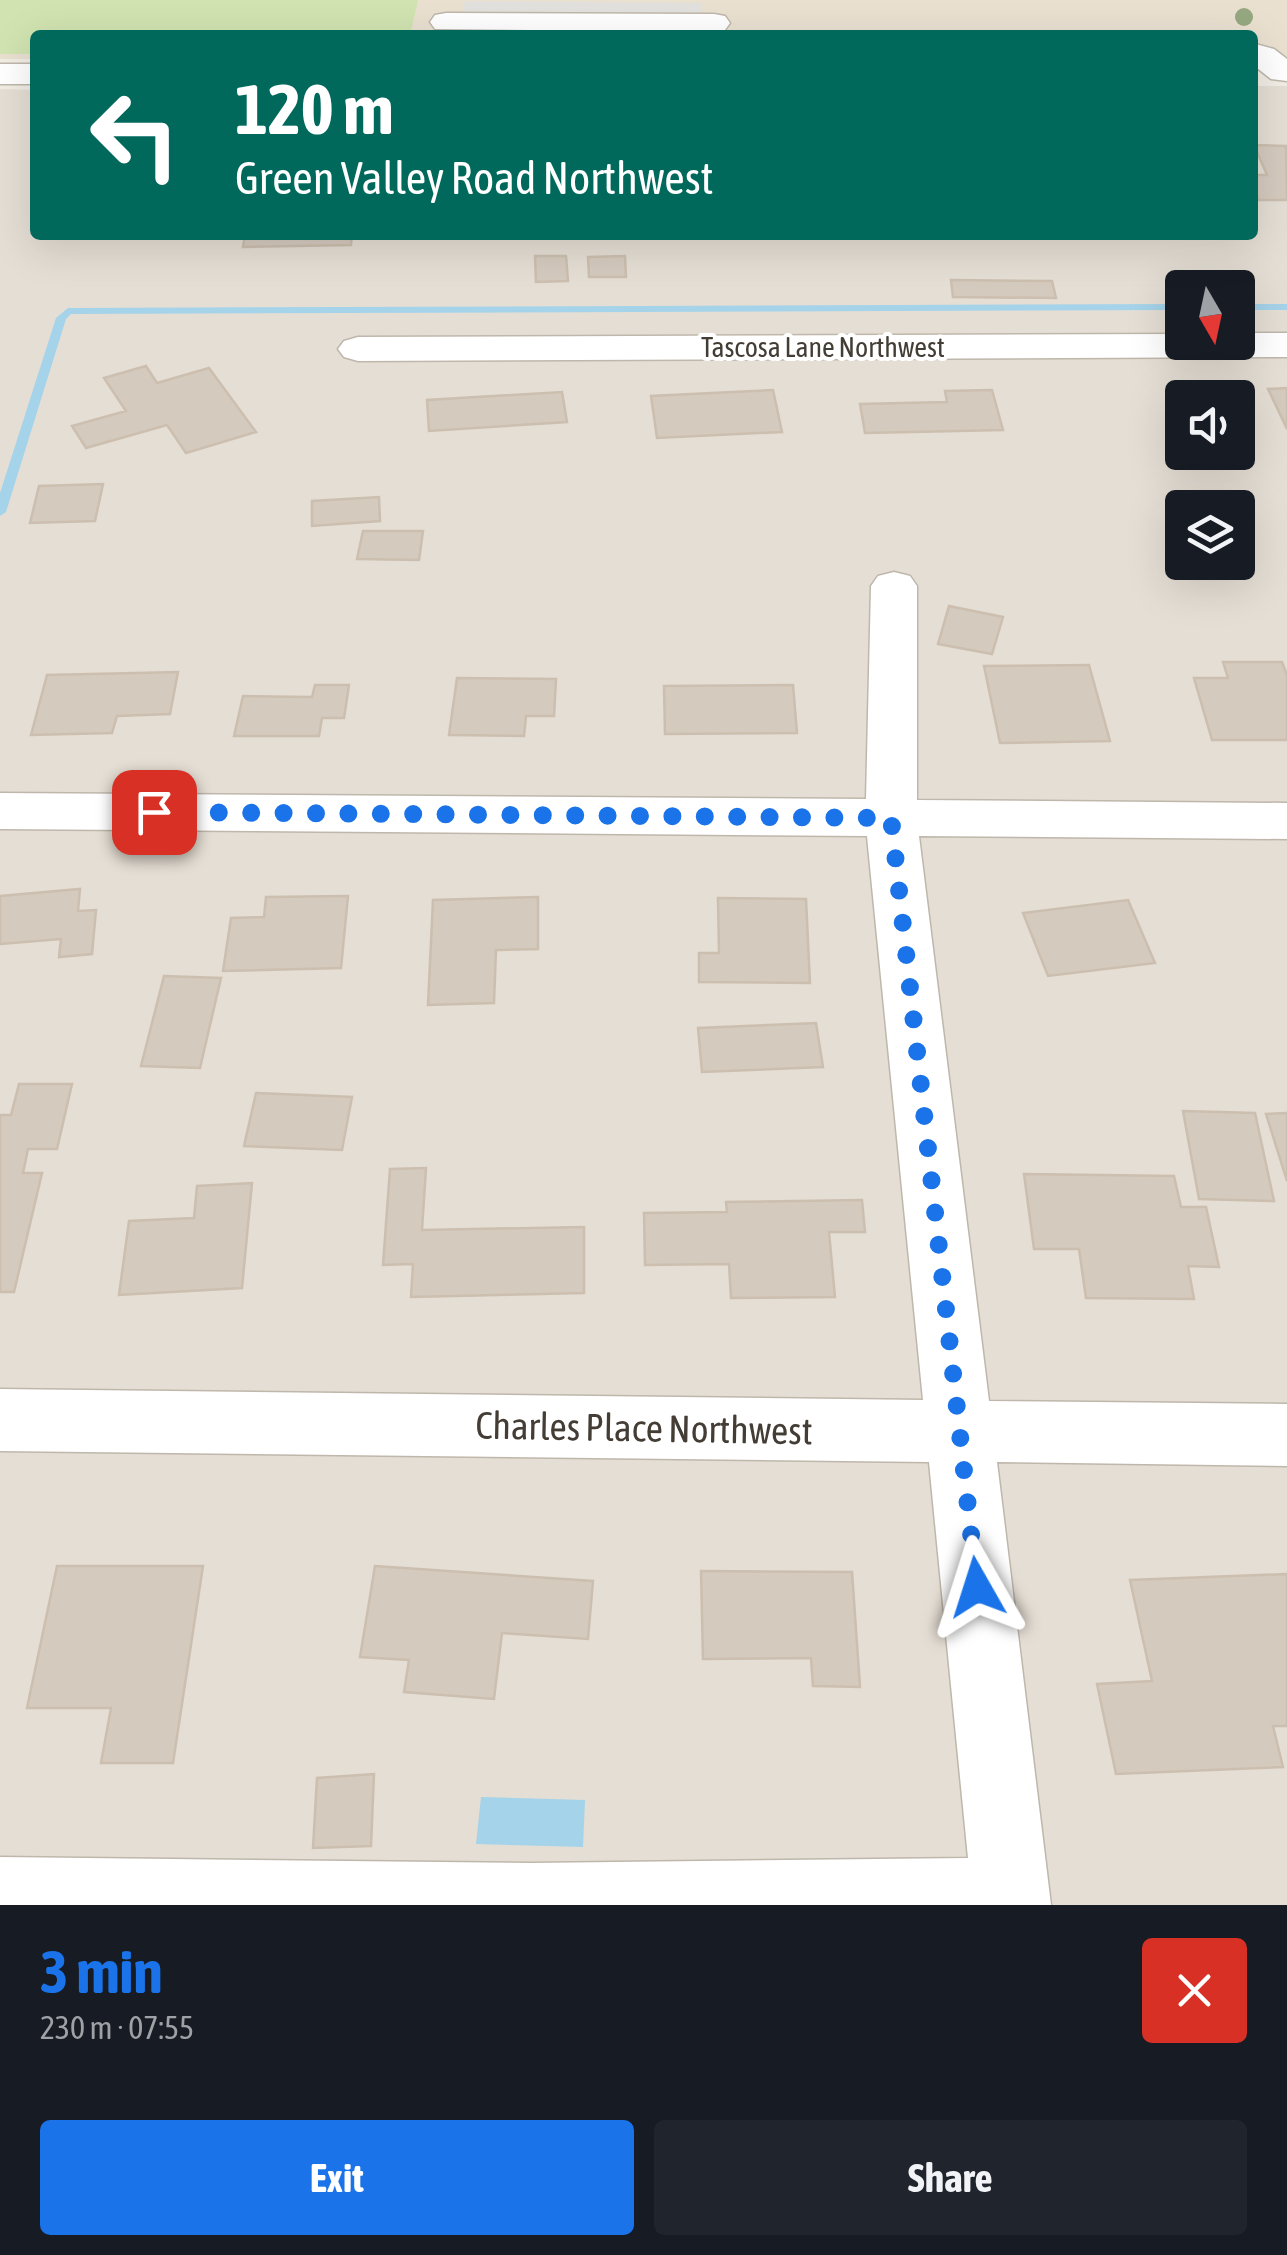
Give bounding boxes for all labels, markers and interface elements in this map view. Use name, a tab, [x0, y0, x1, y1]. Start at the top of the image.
text: 120 m	[235, 69, 394, 149]
icon: left	[70, 70, 200, 200]
text: Green Valley Road Northwest	[235, 152, 714, 204]
north arrow	[1165, 270, 1255, 360]
map controls	[1165, 270, 1255, 580]
street label: Tascosa Lane Northwest	[701, 331, 945, 363]
button: sound	[1165, 380, 1255, 470]
button: layers	[1165, 490, 1255, 580]
pin	[112, 770, 197, 855]
icon: arrive	[127, 785, 182, 840]
street label: Charles Place Northwest	[475, 1404, 813, 1452]
position arrow	[925, 1535, 1029, 1639]
text: 3 min	[40, 1937, 163, 2006]
button: close	[1142, 1938, 1247, 2043]
text: 230 m · 07:55	[40, 2009, 194, 2046]
button: Exit	[40, 2120, 634, 2235]
button: Share	[654, 2120, 1247, 2235]

